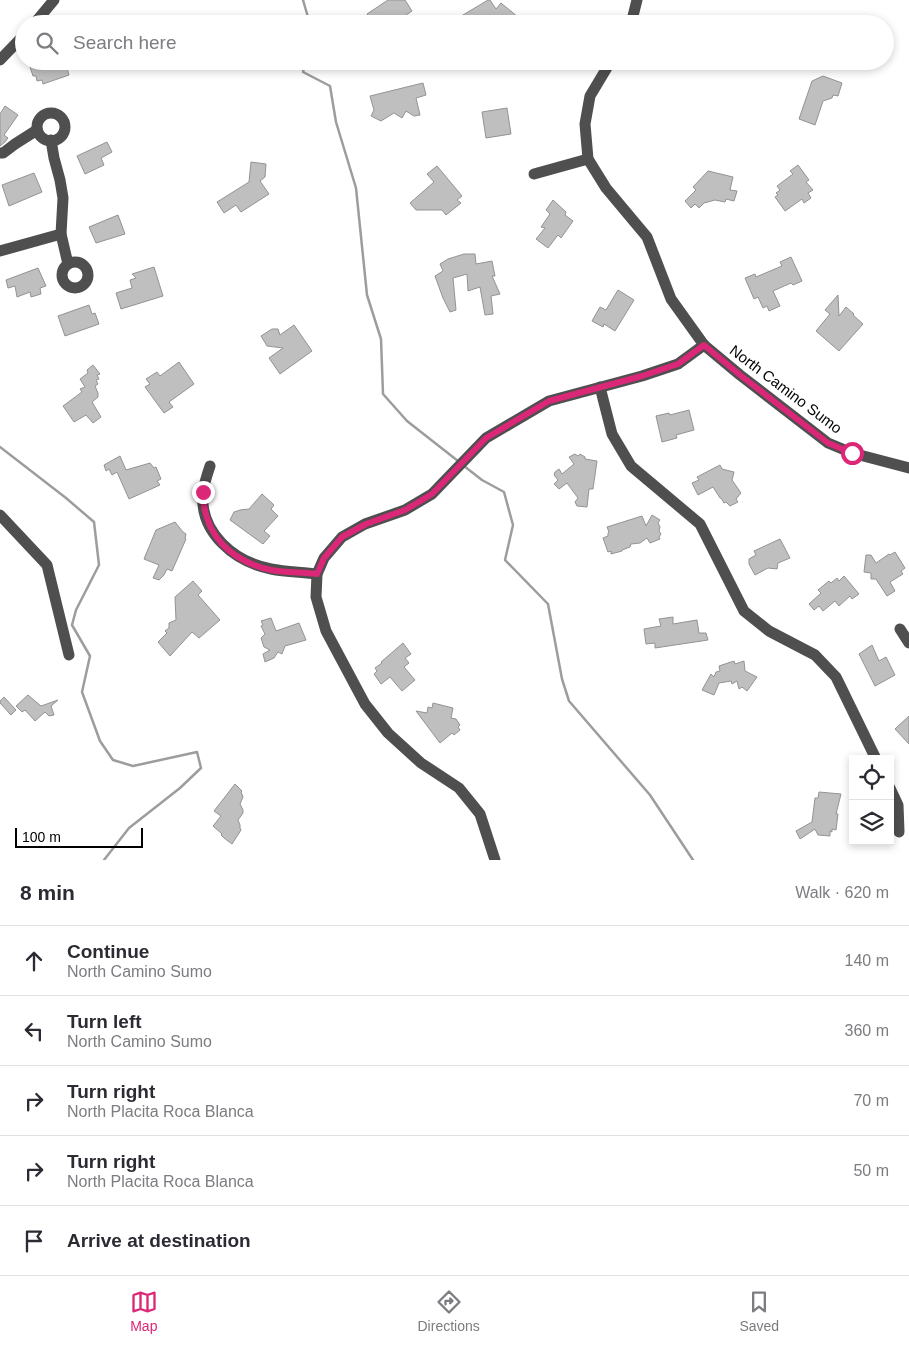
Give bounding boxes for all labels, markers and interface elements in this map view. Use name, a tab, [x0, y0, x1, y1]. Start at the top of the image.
search box	[15, 15, 894, 70]
icon: search	[33, 29, 61, 57]
text: Search here	[73, 32, 177, 53]
street label: North Camino Sumo	[727, 341, 845, 437]
route start	[841, 442, 864, 465]
route end	[192, 481, 215, 504]
map controls	[849, 755, 894, 845]
button: locate	[849, 755, 894, 800]
button: layers	[849, 800, 894, 845]
scale bar	[15, 825, 142, 848]
text: 100 m	[22, 829, 61, 845]
text: 8 min	[20, 881, 75, 904]
text: Walk · 620 m	[795, 884, 889, 901]
text: Continue	[67, 941, 149, 962]
icon: ahead	[20, 947, 48, 975]
text: 140 m	[845, 952, 889, 969]
text: North Camino Sumo	[67, 963, 212, 980]
text: Turn left	[67, 1011, 142, 1032]
icon: left	[20, 1017, 48, 1045]
text: 360 m	[845, 1022, 889, 1039]
text: North Camino Sumo	[67, 1033, 212, 1050]
text: Turn right	[67, 1081, 155, 1102]
icon: right	[20, 1087, 48, 1115]
text: 70 m	[853, 1092, 889, 1109]
text: North Placita Roca Blanca	[67, 1103, 254, 1120]
text: Turn right	[67, 1151, 155, 1172]
icon: right	[20, 1157, 48, 1185]
text: 50 m	[853, 1162, 889, 1179]
text: North Placita Roca Blanca	[67, 1173, 254, 1190]
icon: arrive	[20, 1227, 48, 1255]
text: Arrive at destination	[67, 1230, 251, 1251]
tab: Map	[130, 1288, 158, 1334]
tab: Directions	[418, 1288, 480, 1334]
tab: Saved	[739, 1288, 779, 1334]

